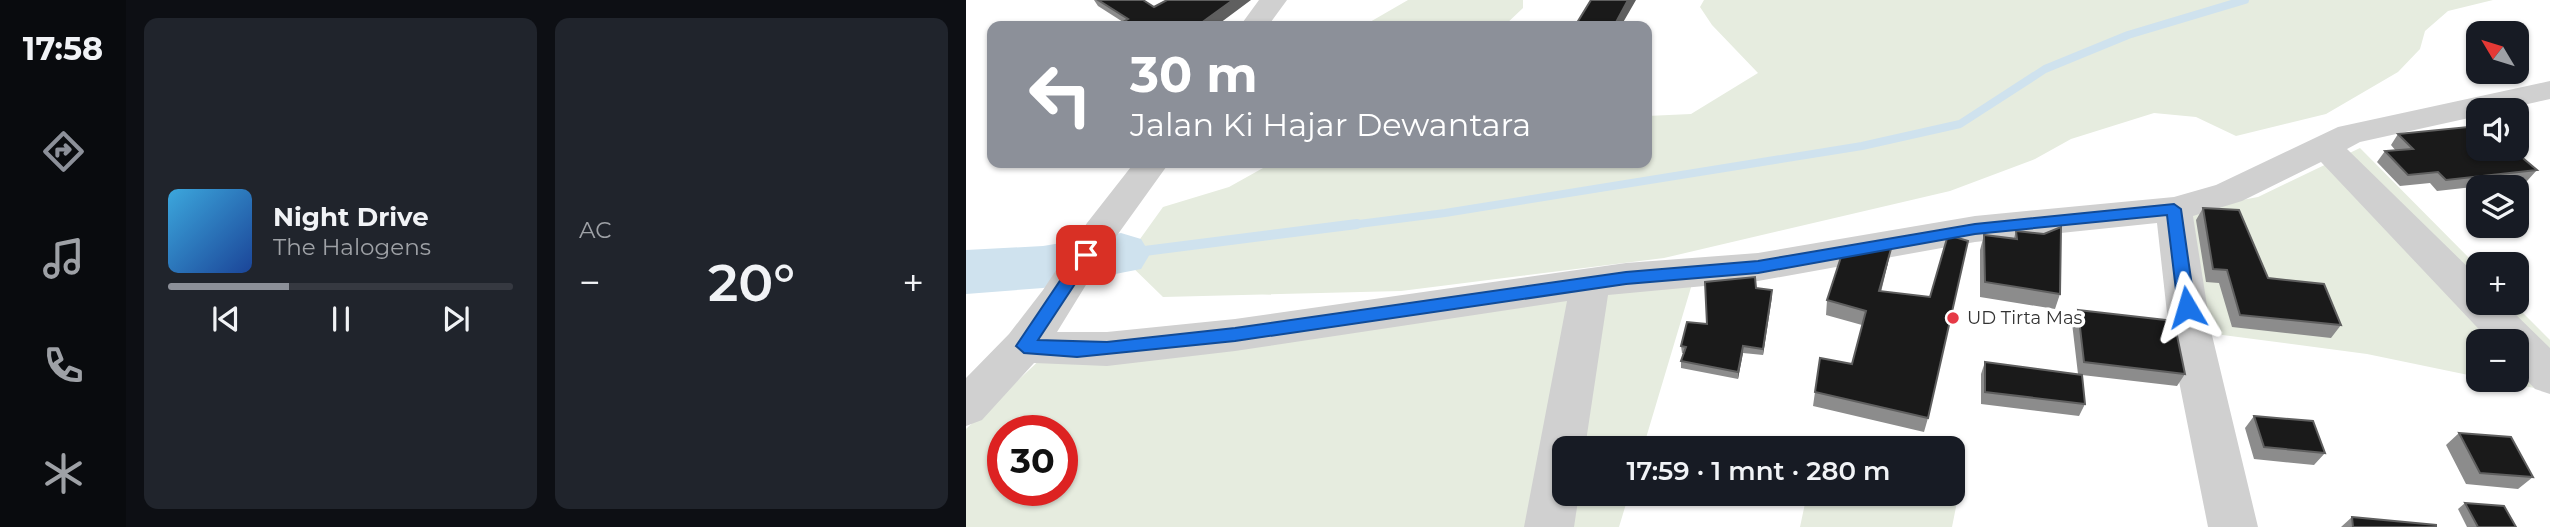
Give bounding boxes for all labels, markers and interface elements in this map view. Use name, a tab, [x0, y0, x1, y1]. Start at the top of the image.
north arrow	[2466, 21, 2529, 84]
map controls	[2466, 21, 2529, 392]
text: 17:58	[23, 29, 103, 68]
text: 30 m	[1130, 45, 1258, 104]
icon: left	[1015, 49, 1106, 140]
button: sound	[2466, 98, 2529, 161]
text: Jalan Ki Hajar Dewantara	[1130, 105, 1531, 144]
icon: directions	[39, 127, 88, 176]
button: layers	[2466, 175, 2529, 238]
text: Night Drive	[273, 201, 429, 233]
text: AC	[579, 216, 612, 244]
pin	[1056, 225, 1116, 285]
text: The Halogens	[273, 233, 431, 261]
icon: music	[39, 234, 88, 283]
icon: arrive	[1067, 236, 1105, 274]
text: 20°	[708, 251, 795, 314]
button: +	[2466, 252, 2529, 315]
text: −	[579, 259, 601, 306]
text: +	[902, 259, 924, 306]
position arrow	[2150, 270, 2224, 344]
icon: previous	[207, 300, 245, 338]
icon: pause	[322, 300, 360, 338]
icon: next	[437, 300, 475, 338]
place label: UD Tirta Mas	[1967, 307, 2083, 329]
marker: UD Tirta Mas	[1945, 310, 1961, 326]
button: −	[2466, 329, 2529, 392]
icon: phone	[39, 341, 88, 390]
speed limit sign: 30	[987, 415, 1078, 506]
icon: climate	[39, 449, 88, 498]
text: 17:59 · 1 mnt · 280 m	[1627, 455, 1890, 487]

